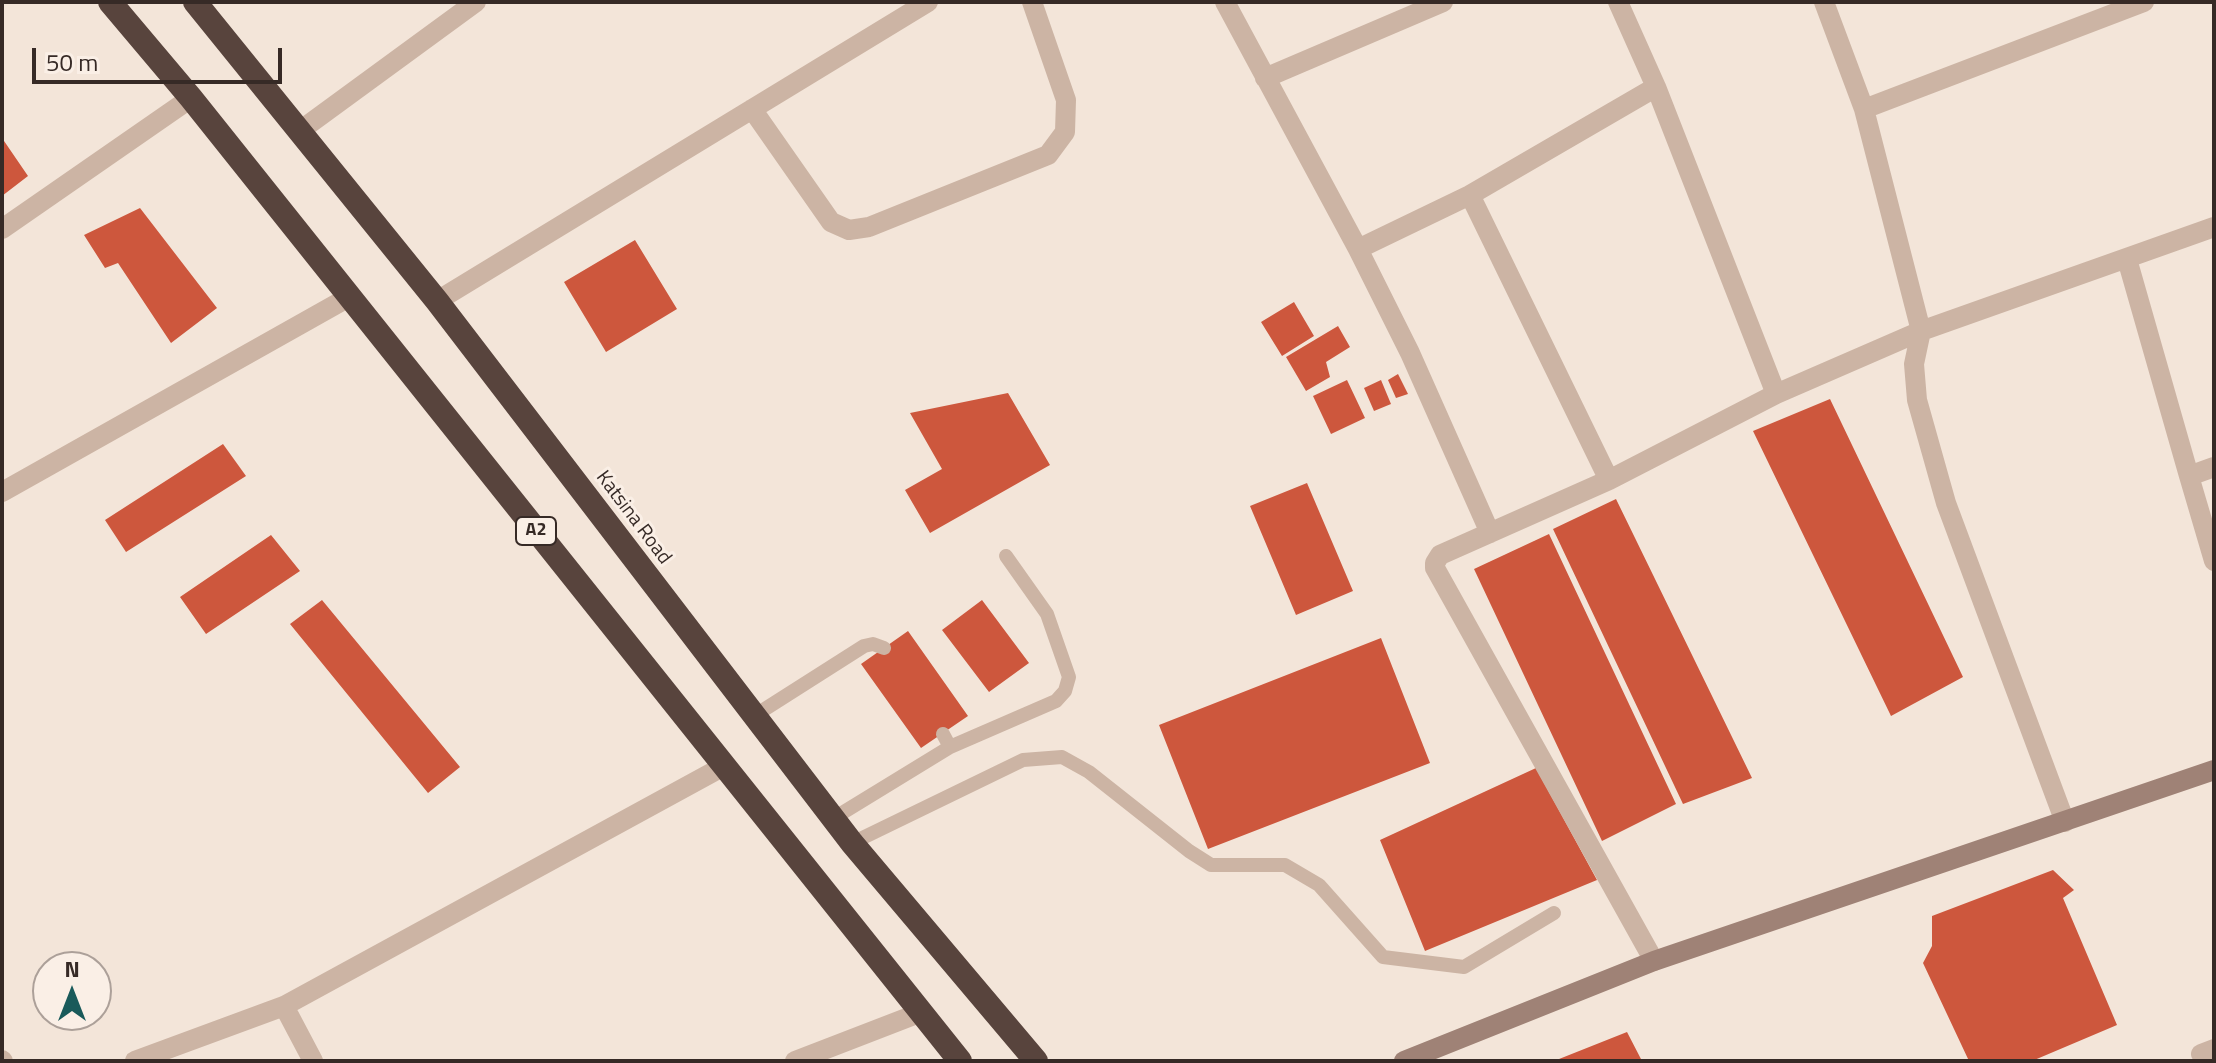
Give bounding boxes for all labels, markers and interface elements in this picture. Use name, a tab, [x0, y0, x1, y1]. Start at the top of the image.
scale bar	[36, 32, 286, 82]
text: 50 m	[46, 44, 98, 80]
street label: Katsina Road	[590, 467, 676, 569]
road number: A2	[516, 517, 556, 545]
north arrow	[32, 951, 112, 1031]
text: N	[64, 952, 80, 986]

